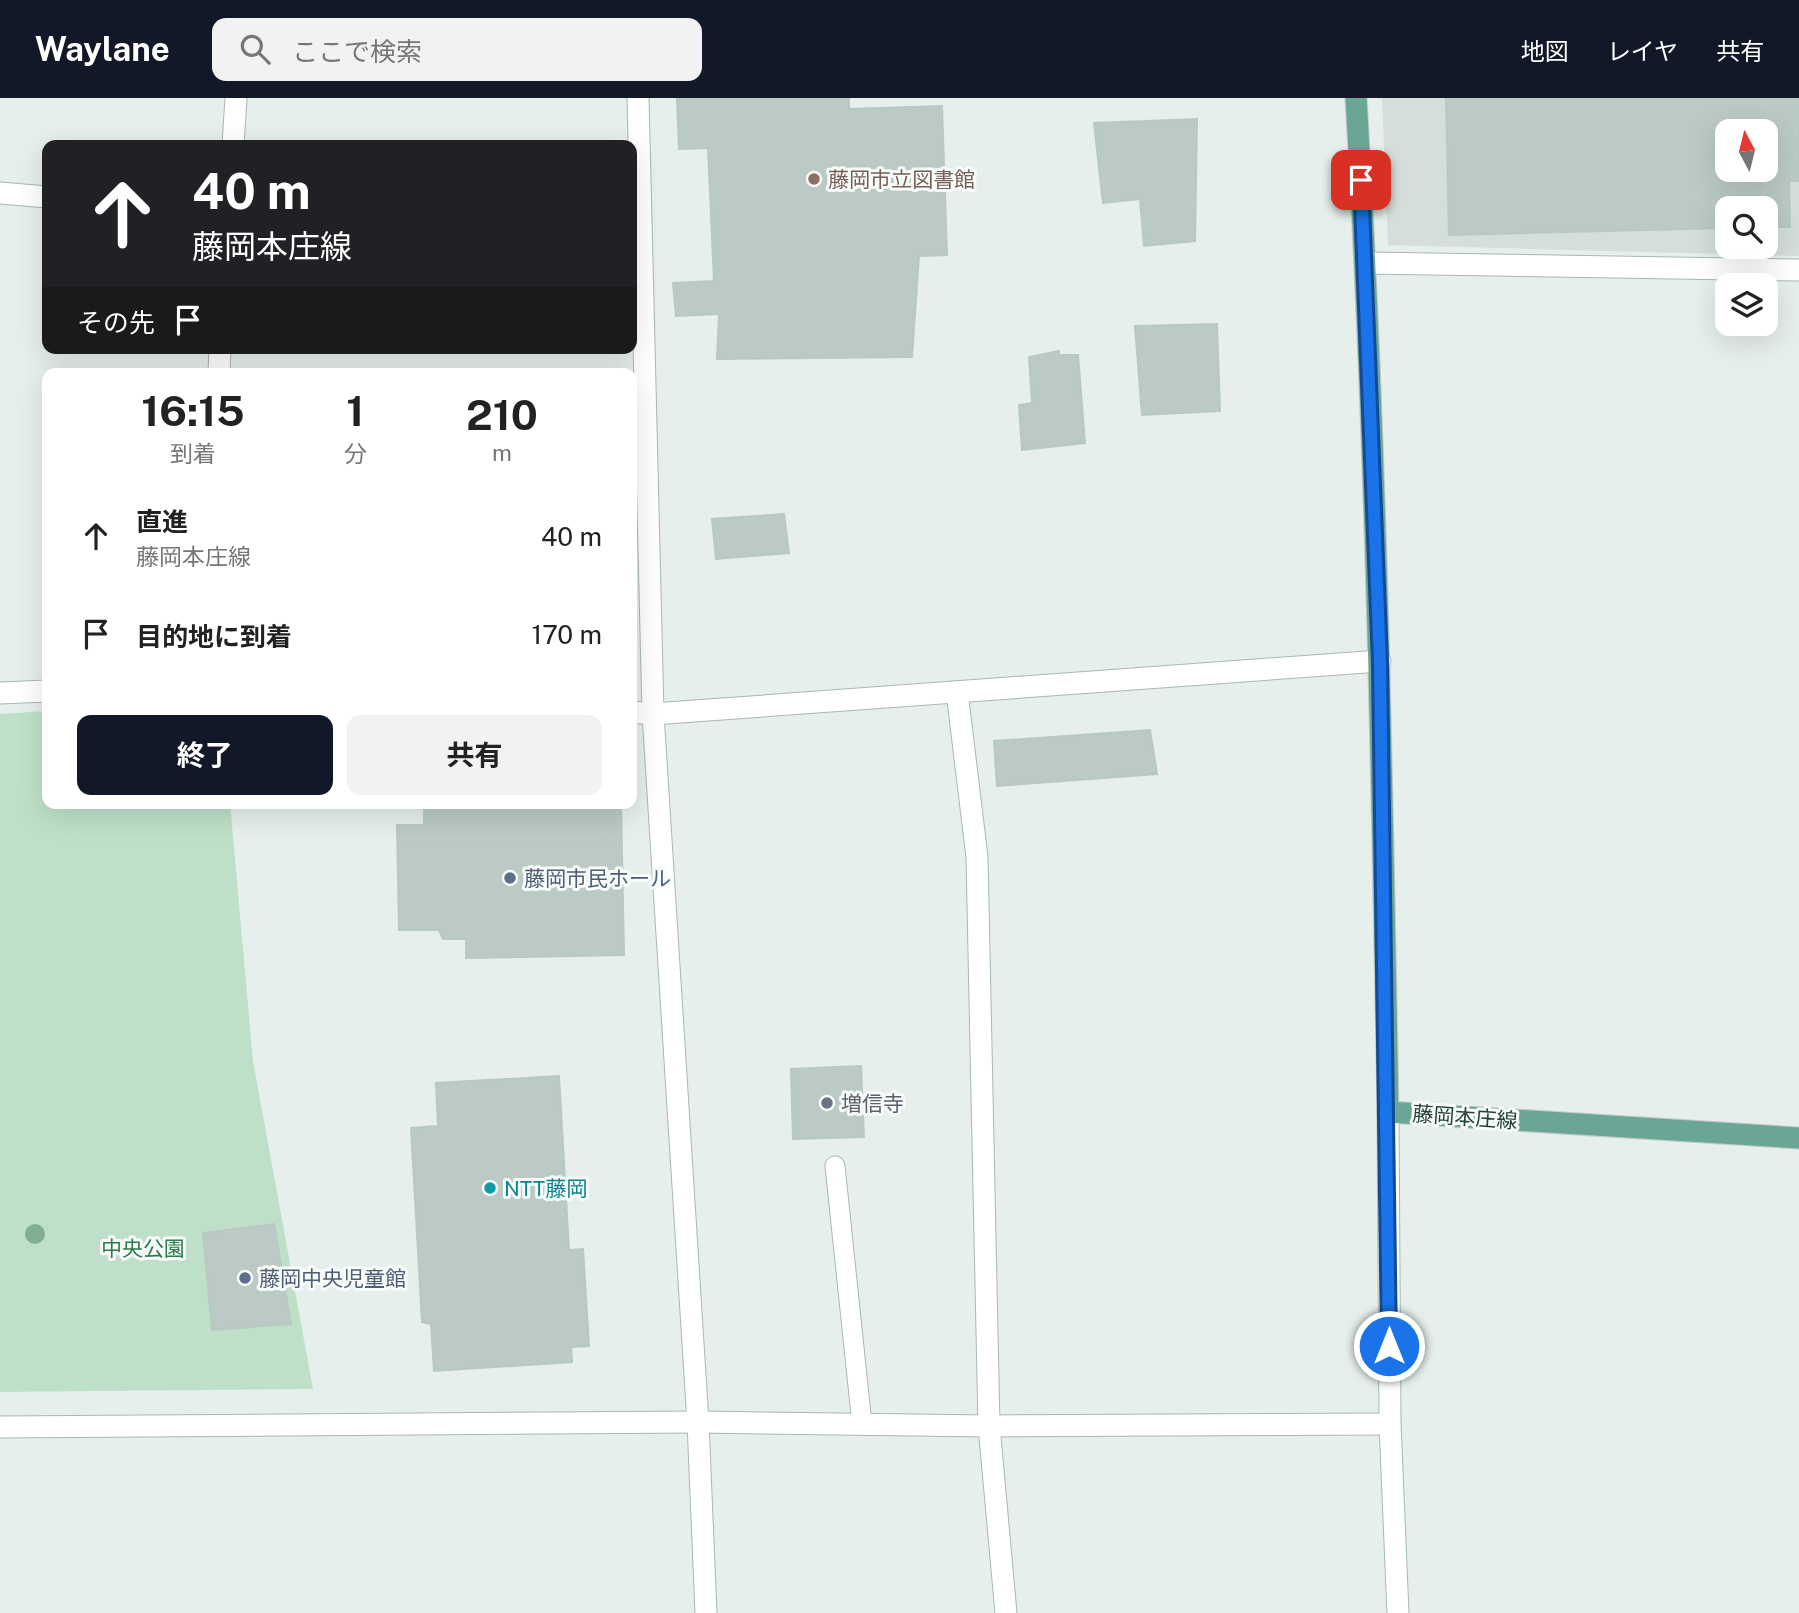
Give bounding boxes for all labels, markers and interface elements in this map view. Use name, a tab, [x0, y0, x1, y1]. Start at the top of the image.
search box	[212, 18, 702, 81]
text: Waylane	[35, 30, 170, 68]
icon: search	[236, 30, 274, 68]
text: ここで検索	[292, 36, 422, 67]
text: 地図	[1521, 37, 1569, 65]
text: レイヤ	[1607, 37, 1678, 65]
text: 共有	[1716, 37, 1764, 65]
north arrow	[1715, 119, 1778, 182]
map controls	[1715, 119, 1778, 336]
pin	[1331, 150, 1391, 210]
icon: arrive	[1342, 161, 1380, 199]
text: 40 m	[192, 162, 311, 220]
place label: 藤岡市立図書館	[828, 167, 975, 192]
icon: ahead	[77, 168, 168, 259]
marker: 藤岡市立図書館	[806, 171, 822, 187]
button: search	[1715, 196, 1778, 259]
text: 藤岡本庄線	[192, 228, 352, 265]
button: layers	[1715, 273, 1778, 336]
icon: arrive	[169, 301, 207, 339]
text: その先	[77, 307, 155, 338]
text: 16:15	[141, 386, 245, 435]
text: 1	[346, 386, 364, 435]
text: 210	[466, 390, 538, 439]
text: m	[492, 439, 512, 466]
text: 到着	[170, 440, 216, 467]
text: 分	[344, 440, 367, 467]
text: 直進	[136, 506, 188, 537]
icon: ahead	[77, 517, 115, 555]
text: 40 m	[541, 521, 602, 552]
text: 藤岡本庄線	[136, 543, 251, 570]
icon: arrive	[77, 615, 115, 653]
text: 170 m	[532, 619, 602, 650]
text: 目的地に到着	[136, 621, 292, 652]
button: 終了	[77, 715, 333, 795]
button: 共有	[347, 715, 602, 795]
place label: 藤岡市民ホール	[524, 866, 671, 891]
marker: 藤岡市民ホール	[502, 870, 518, 886]
place label: 増信寺	[841, 1091, 904, 1116]
marker: 増信寺	[819, 1095, 835, 1111]
street label: 藤岡本庄線	[1412, 1101, 1518, 1133]
place label: NTT藤岡	[504, 1176, 587, 1201]
marker: NTT藤岡	[482, 1180, 498, 1196]
park label: 中央公園	[101, 1236, 185, 1261]
place label: 藤岡中央児童館	[259, 1266, 406, 1291]
marker: 藤岡中央児童館	[237, 1270, 253, 1286]
position arrow	[1352, 1309, 1426, 1383]

